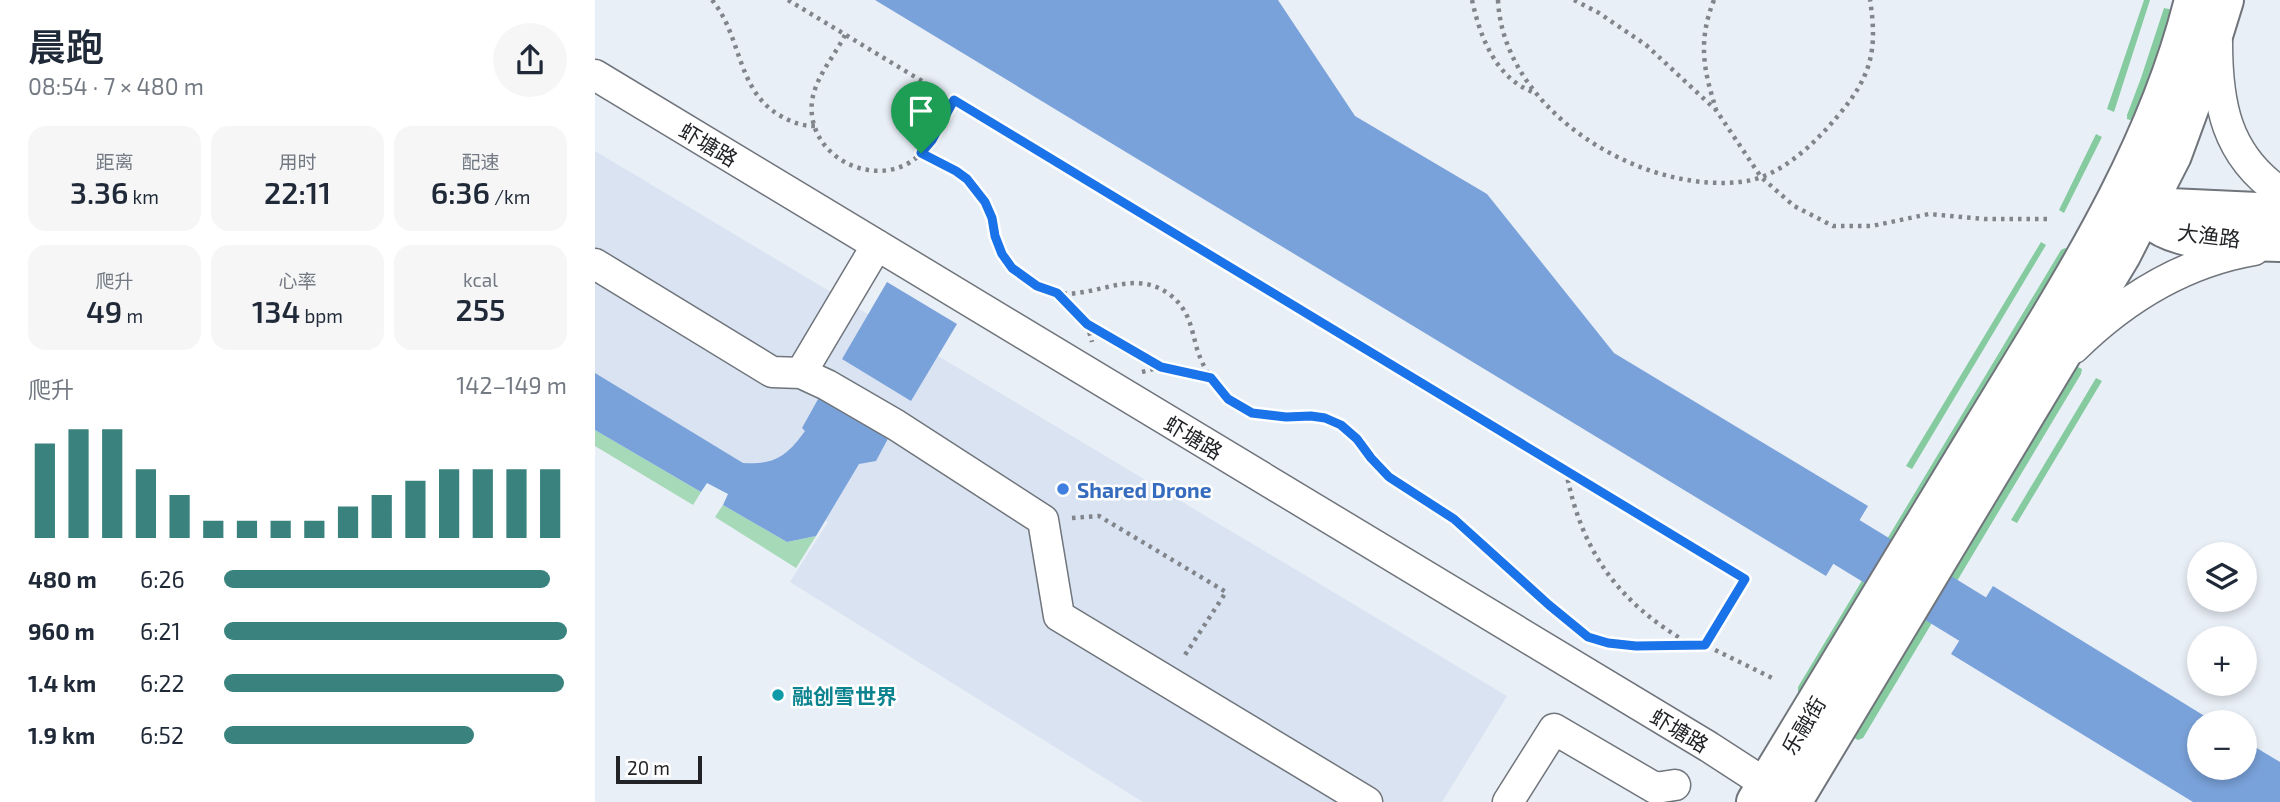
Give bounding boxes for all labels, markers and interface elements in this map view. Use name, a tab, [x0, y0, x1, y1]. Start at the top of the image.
text: 晨跑	[28, 23, 104, 69]
button: share	[493, 23, 567, 97]
text: 08:54 · 7 × 480 m	[28, 72, 204, 100]
pin	[891, 81, 951, 153]
icon: arrive	[902, 92, 940, 130]
street label: 虾塘路	[676, 117, 742, 171]
text: 距离	[95, 150, 134, 173]
text: 用时	[278, 150, 317, 173]
text: 配速	[461, 150, 500, 173]
text: 3.36	[70, 174, 128, 210]
text: 22:11	[264, 174, 331, 210]
text: 6:36	[431, 174, 490, 210]
text: km	[128, 185, 159, 208]
text: /km	[490, 185, 530, 208]
street label: 大渔路	[2176, 219, 2242, 251]
text: kcal	[463, 268, 498, 291]
text: 爬升	[95, 269, 134, 292]
text: 心率	[278, 269, 317, 292]
text: 255	[456, 291, 505, 327]
text: 49	[86, 293, 122, 329]
text: 134	[252, 293, 300, 329]
text: m	[122, 304, 143, 327]
text: bpm	[300, 304, 343, 327]
text: 142–149 m	[456, 371, 567, 399]
text: 爬升	[28, 375, 74, 403]
street label: 虾塘路	[1161, 410, 1227, 464]
place label: Shared Drone	[1077, 477, 1212, 502]
marker: Shared Drone	[1055, 481, 1071, 497]
map controls	[2187, 542, 2257, 780]
button: layers	[2187, 542, 2257, 612]
text: 480 m	[28, 565, 97, 593]
text: 6:26	[140, 565, 185, 593]
text: 960 m	[28, 617, 95, 645]
text: 6:21	[140, 617, 181, 645]
button: +	[2187, 626, 2257, 696]
text: 1.4 km	[28, 669, 96, 697]
text: 6:22	[140, 669, 184, 697]
place label: 融创雪世界	[792, 683, 897, 708]
marker: 融创雪世界	[770, 687, 786, 703]
street label: 乐融街	[1776, 692, 1830, 758]
street label: 虾塘路	[1647, 703, 1713, 757]
button: −	[2187, 710, 2257, 780]
text: 1.9 km	[28, 721, 95, 749]
text: 6:52	[140, 721, 184, 749]
scale bar	[616, 753, 702, 785]
text: 20 m	[627, 756, 670, 779]

